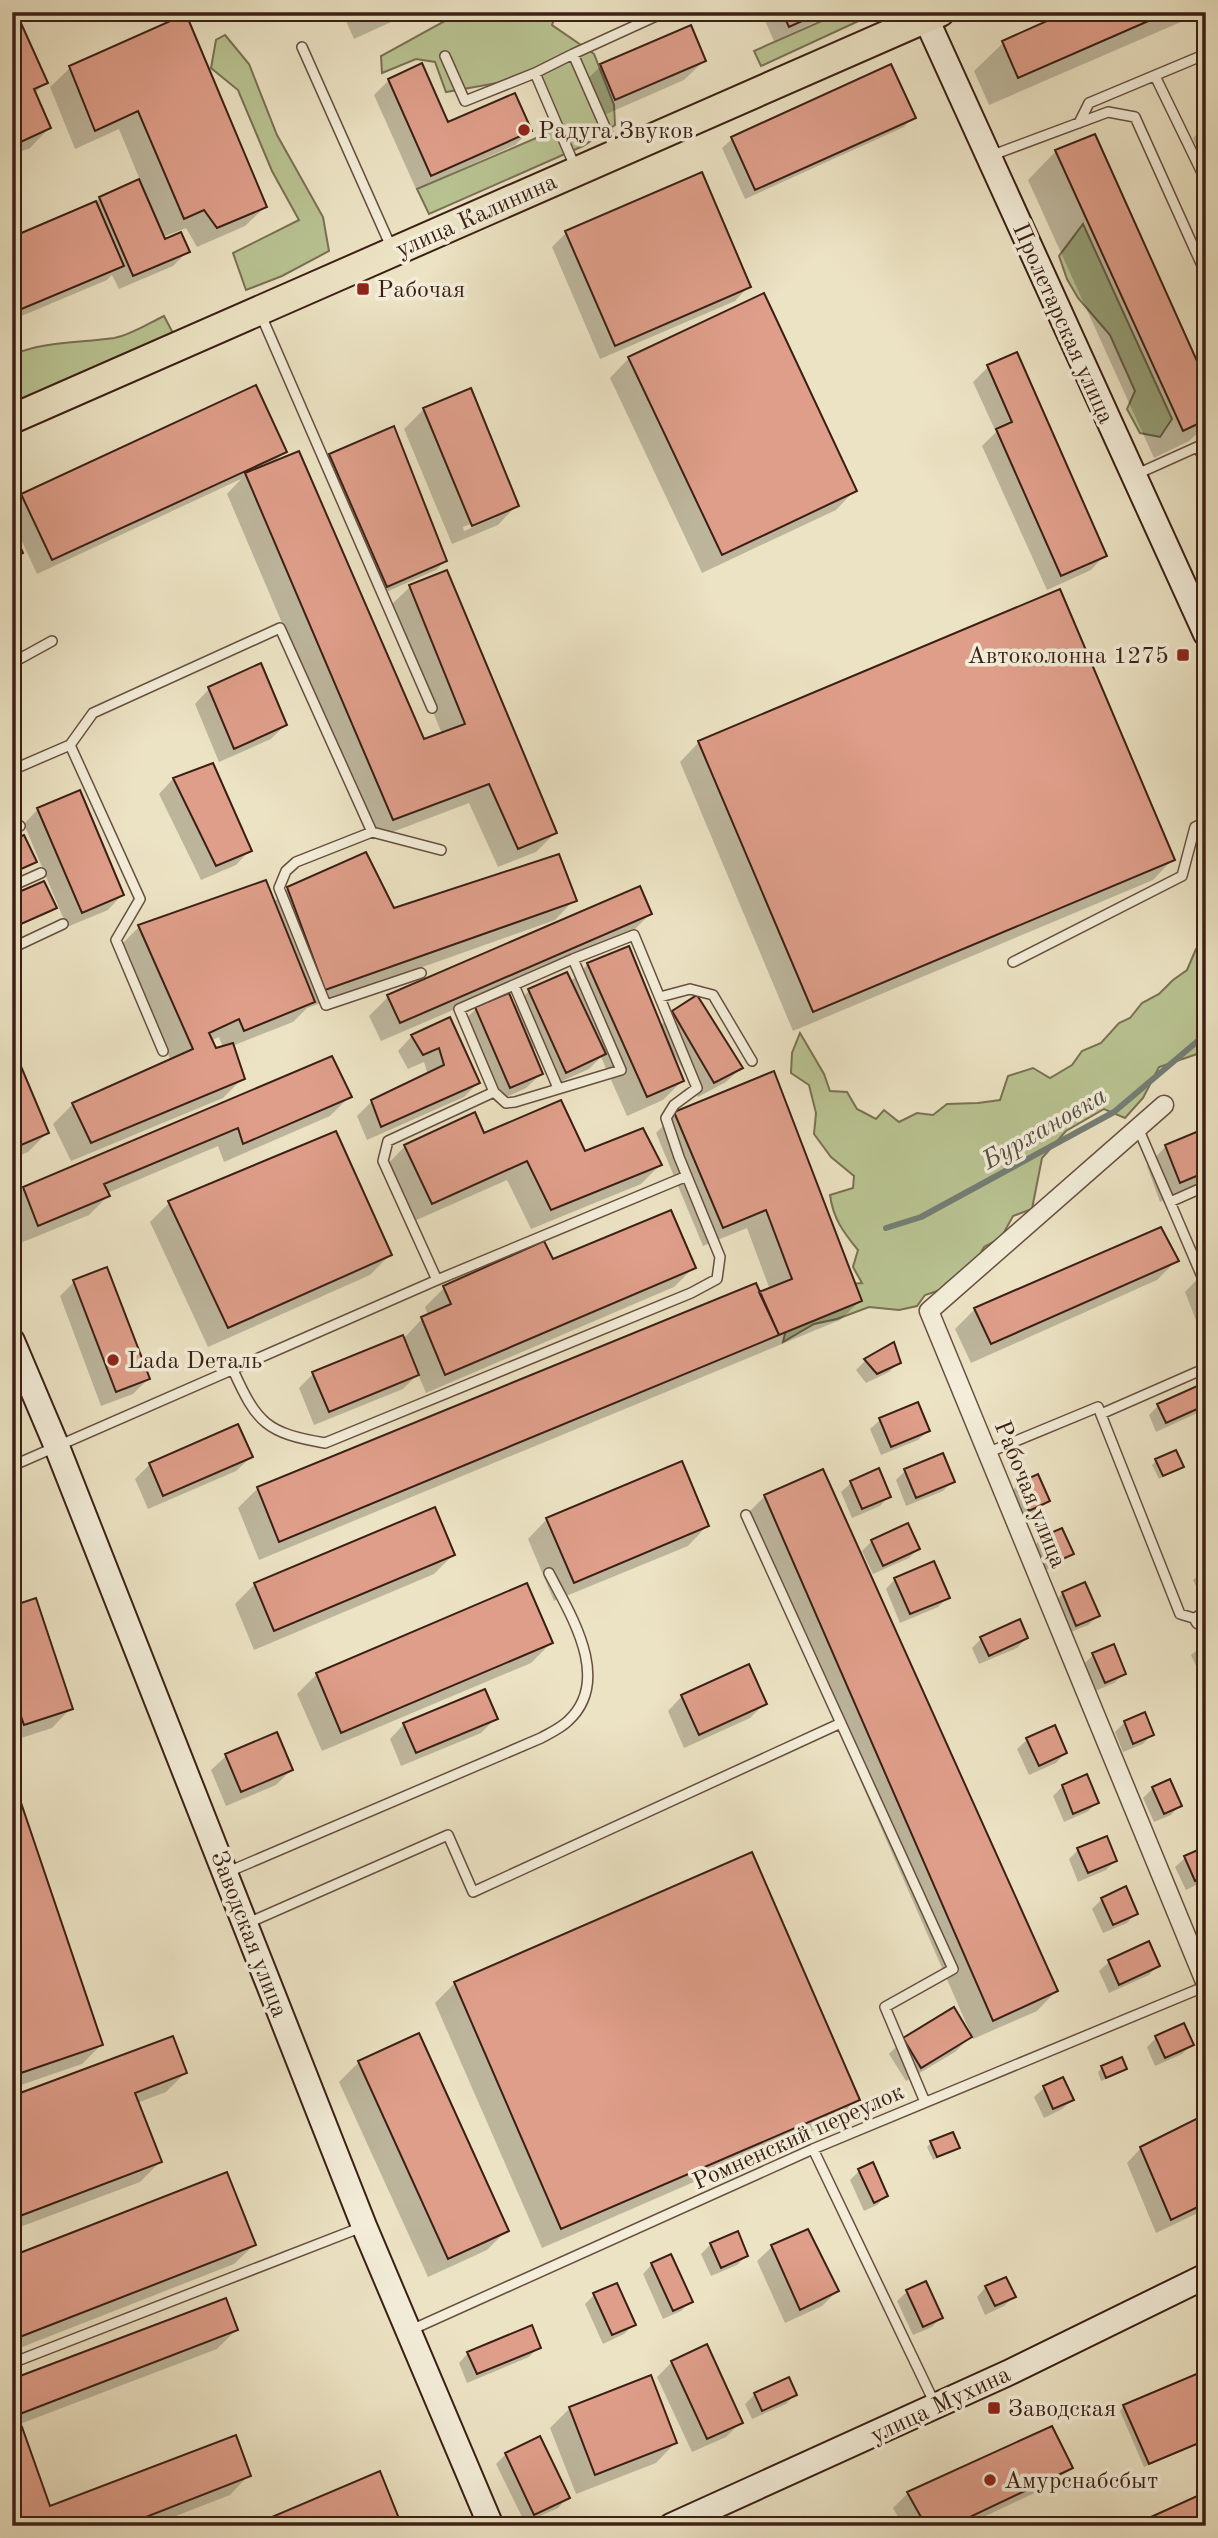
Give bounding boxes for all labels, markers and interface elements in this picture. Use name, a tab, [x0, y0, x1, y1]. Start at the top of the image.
place label: Радуга Звуков	[538, 120, 694, 144]
marker: Радуга Звуков	[516, 122, 532, 138]
street label: улица Калинина	[393, 171, 561, 263]
street label: Пролетарская улица	[1007, 220, 1117, 428]
place label: Рабочая	[377, 279, 465, 303]
marker: Рабочая	[355, 281, 371, 297]
place label: Автоколонна 1275	[967, 645, 1169, 669]
marker: Автоколонна 1275	[1175, 647, 1191, 663]
water label: Бурхановка	[978, 1083, 1112, 1175]
place label: Lada Dеталь	[127, 1350, 262, 1374]
marker: Lada Dеталь	[105, 1352, 121, 1368]
street label: Рабочая улица	[989, 1418, 1070, 1572]
street label: Заводская улица	[205, 1848, 291, 2021]
street label: Ромненский переулок	[690, 2080, 908, 2195]
street label: улица Мухина	[867, 2363, 1015, 2449]
place label: Заводская	[1008, 2398, 1116, 2422]
marker: Заводская	[986, 2400, 1002, 2416]
place label: Амурснабсбыт	[1004, 2470, 1158, 2494]
marker: Амурснабсбыт	[982, 2472, 998, 2488]

